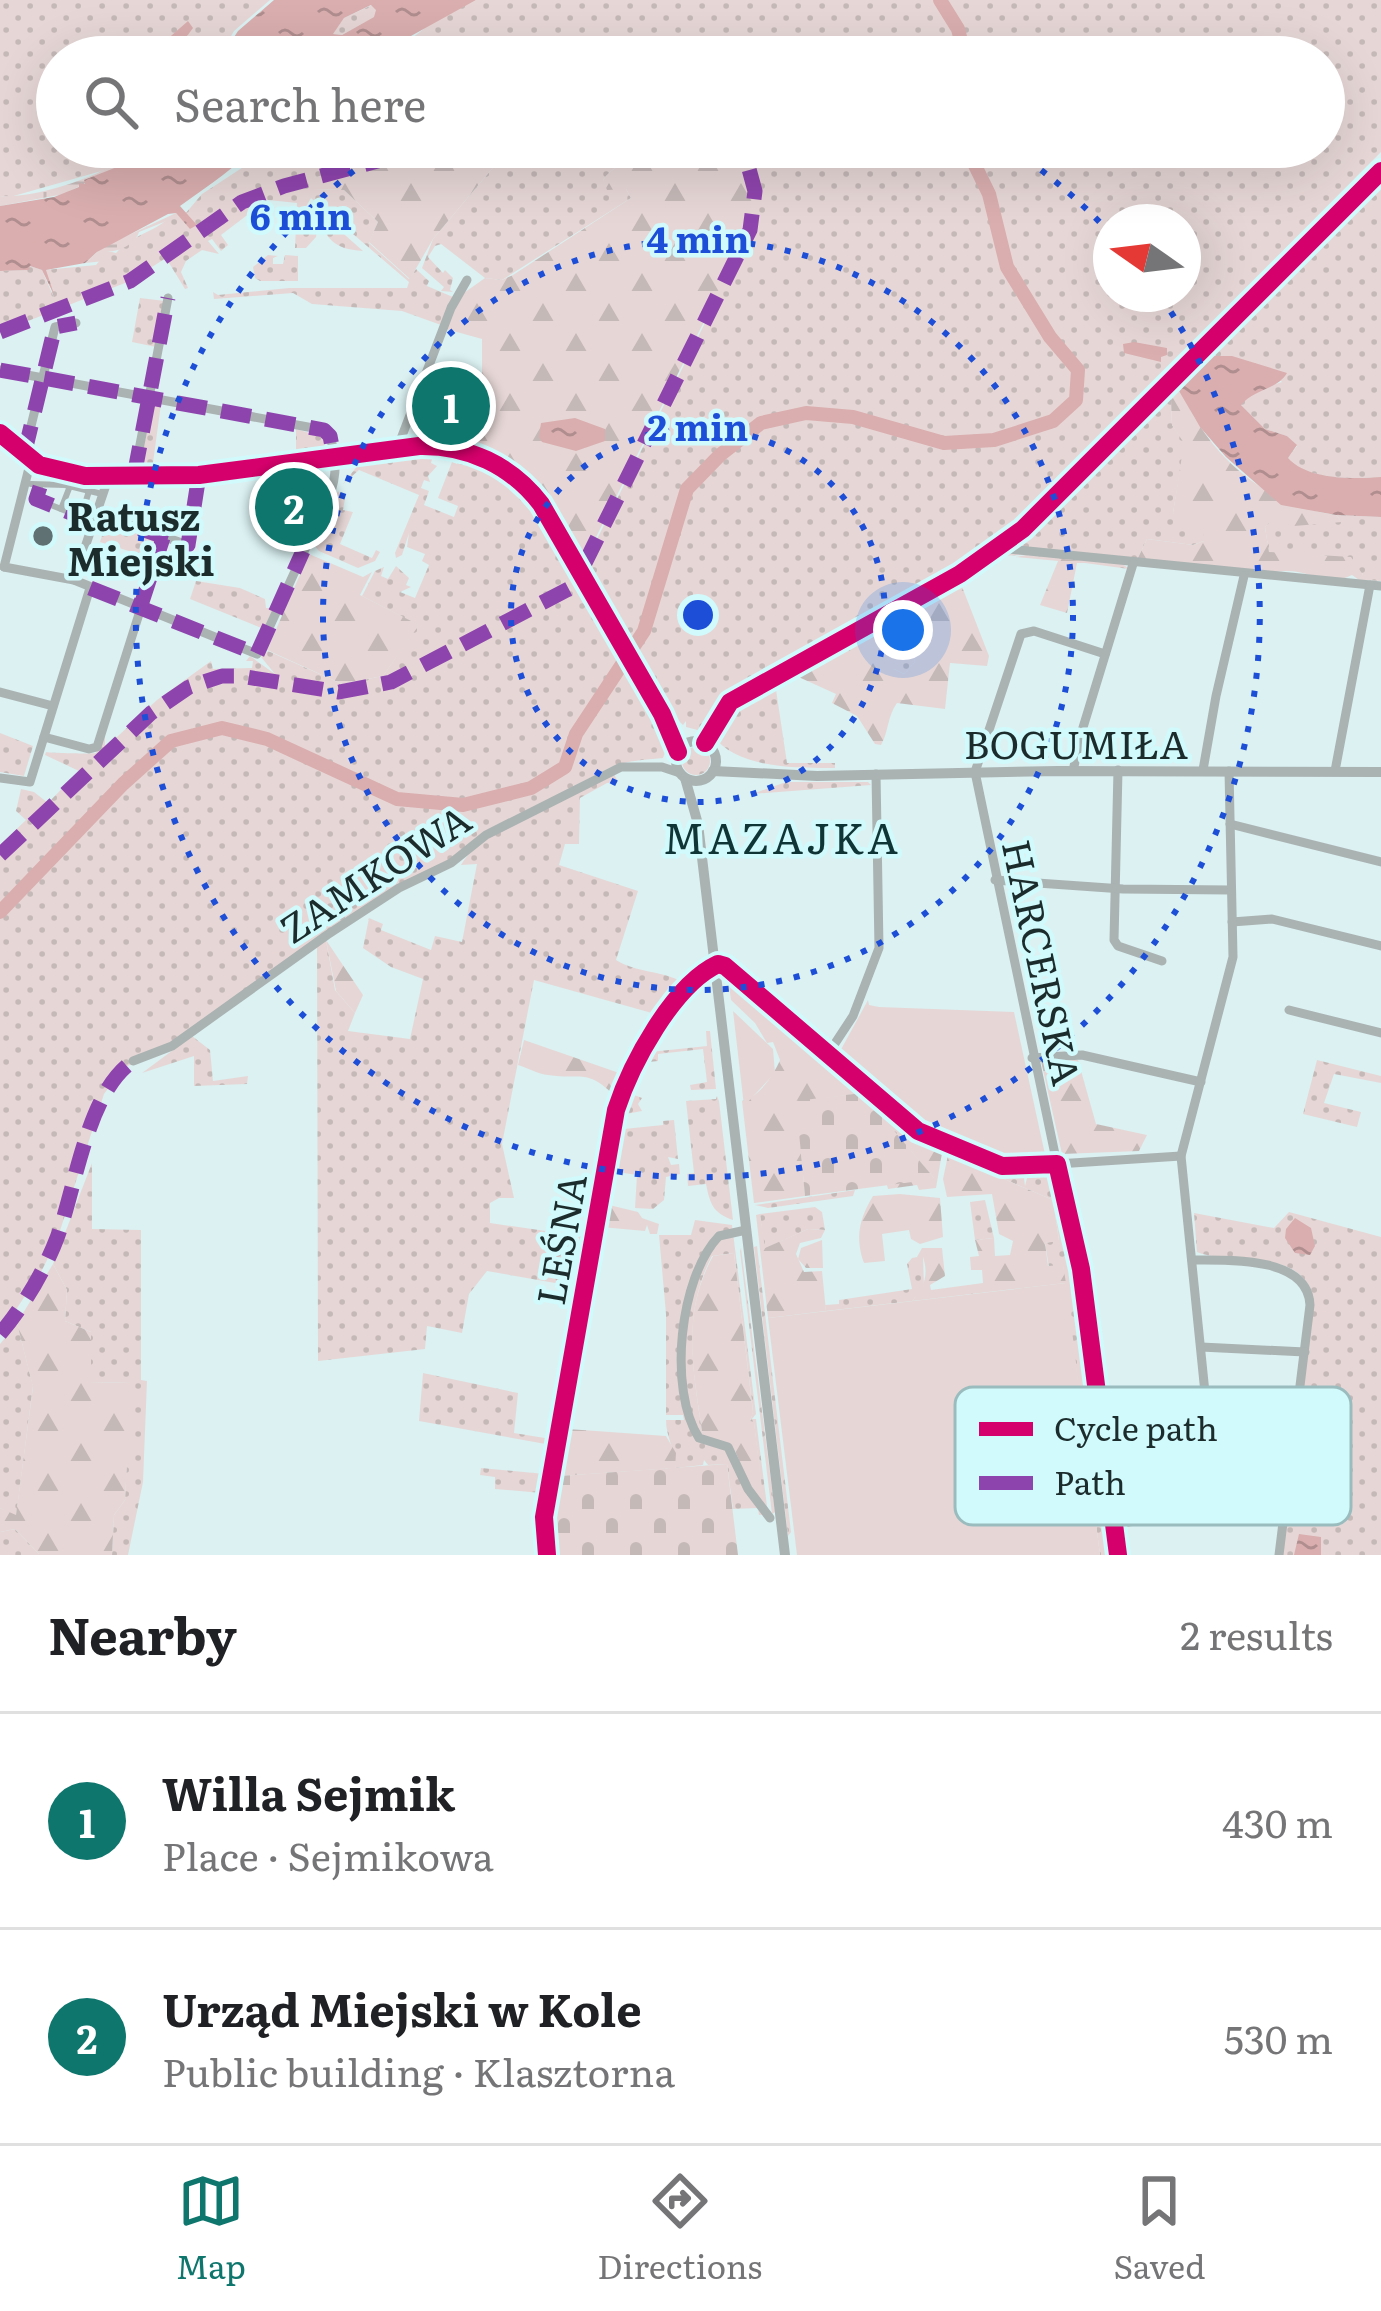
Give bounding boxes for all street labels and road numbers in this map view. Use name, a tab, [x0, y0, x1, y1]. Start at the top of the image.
street label: BOGUMIŁA	[964, 713, 1189, 771]
street label: ZAMKOWA	[267, 788, 481, 955]
street label: HARCERSKA	[990, 834, 1098, 1090]
street label: LEŚNA	[519, 1168, 599, 1309]

